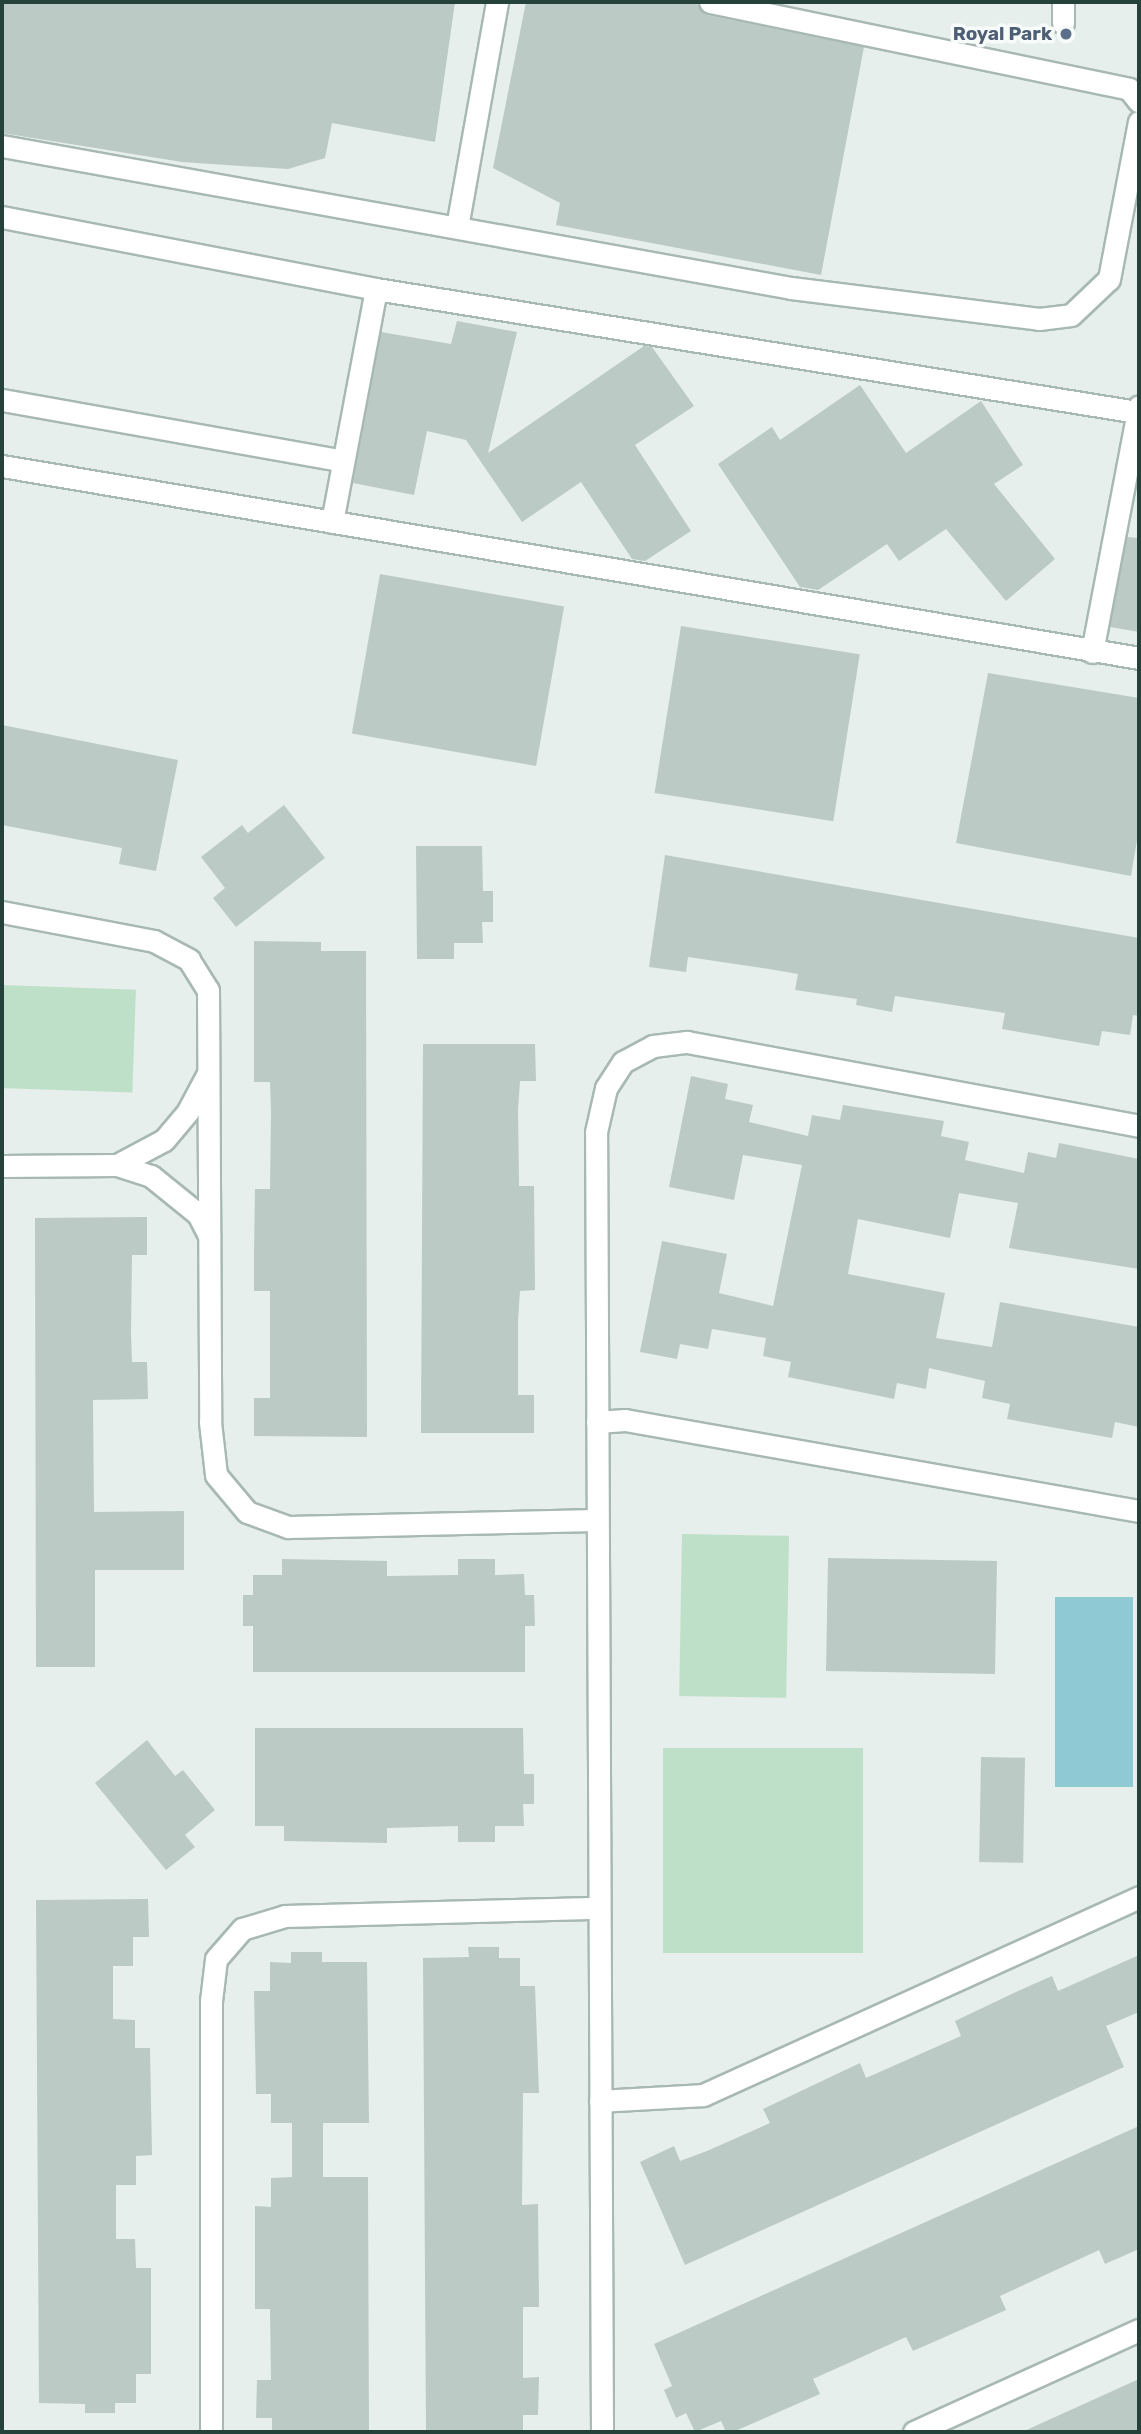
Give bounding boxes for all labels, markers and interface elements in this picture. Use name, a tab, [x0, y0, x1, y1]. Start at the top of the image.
place label: Royal Park	[953, 23, 1052, 45]
marker: Royal Park	[1058, 26, 1074, 42]

